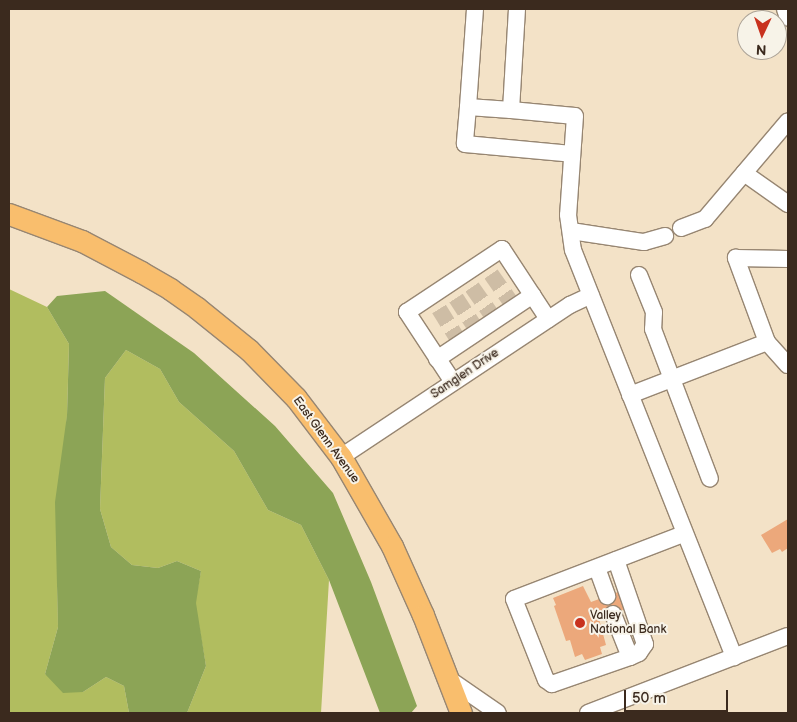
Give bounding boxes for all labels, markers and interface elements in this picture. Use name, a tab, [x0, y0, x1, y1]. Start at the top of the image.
north arrow	[737, 10, 787, 60]
text: N	[756, 41, 767, 58]
street label: Samglen Drive	[428, 346, 502, 402]
street label: East Glenn Avenue	[290, 394, 362, 486]
place label: Valley National Bank	[590, 609, 666, 637]
marker: Valley National Bank	[574, 617, 586, 629]
scale bar	[627, 680, 731, 712]
text: 50 m	[632, 689, 666, 708]

